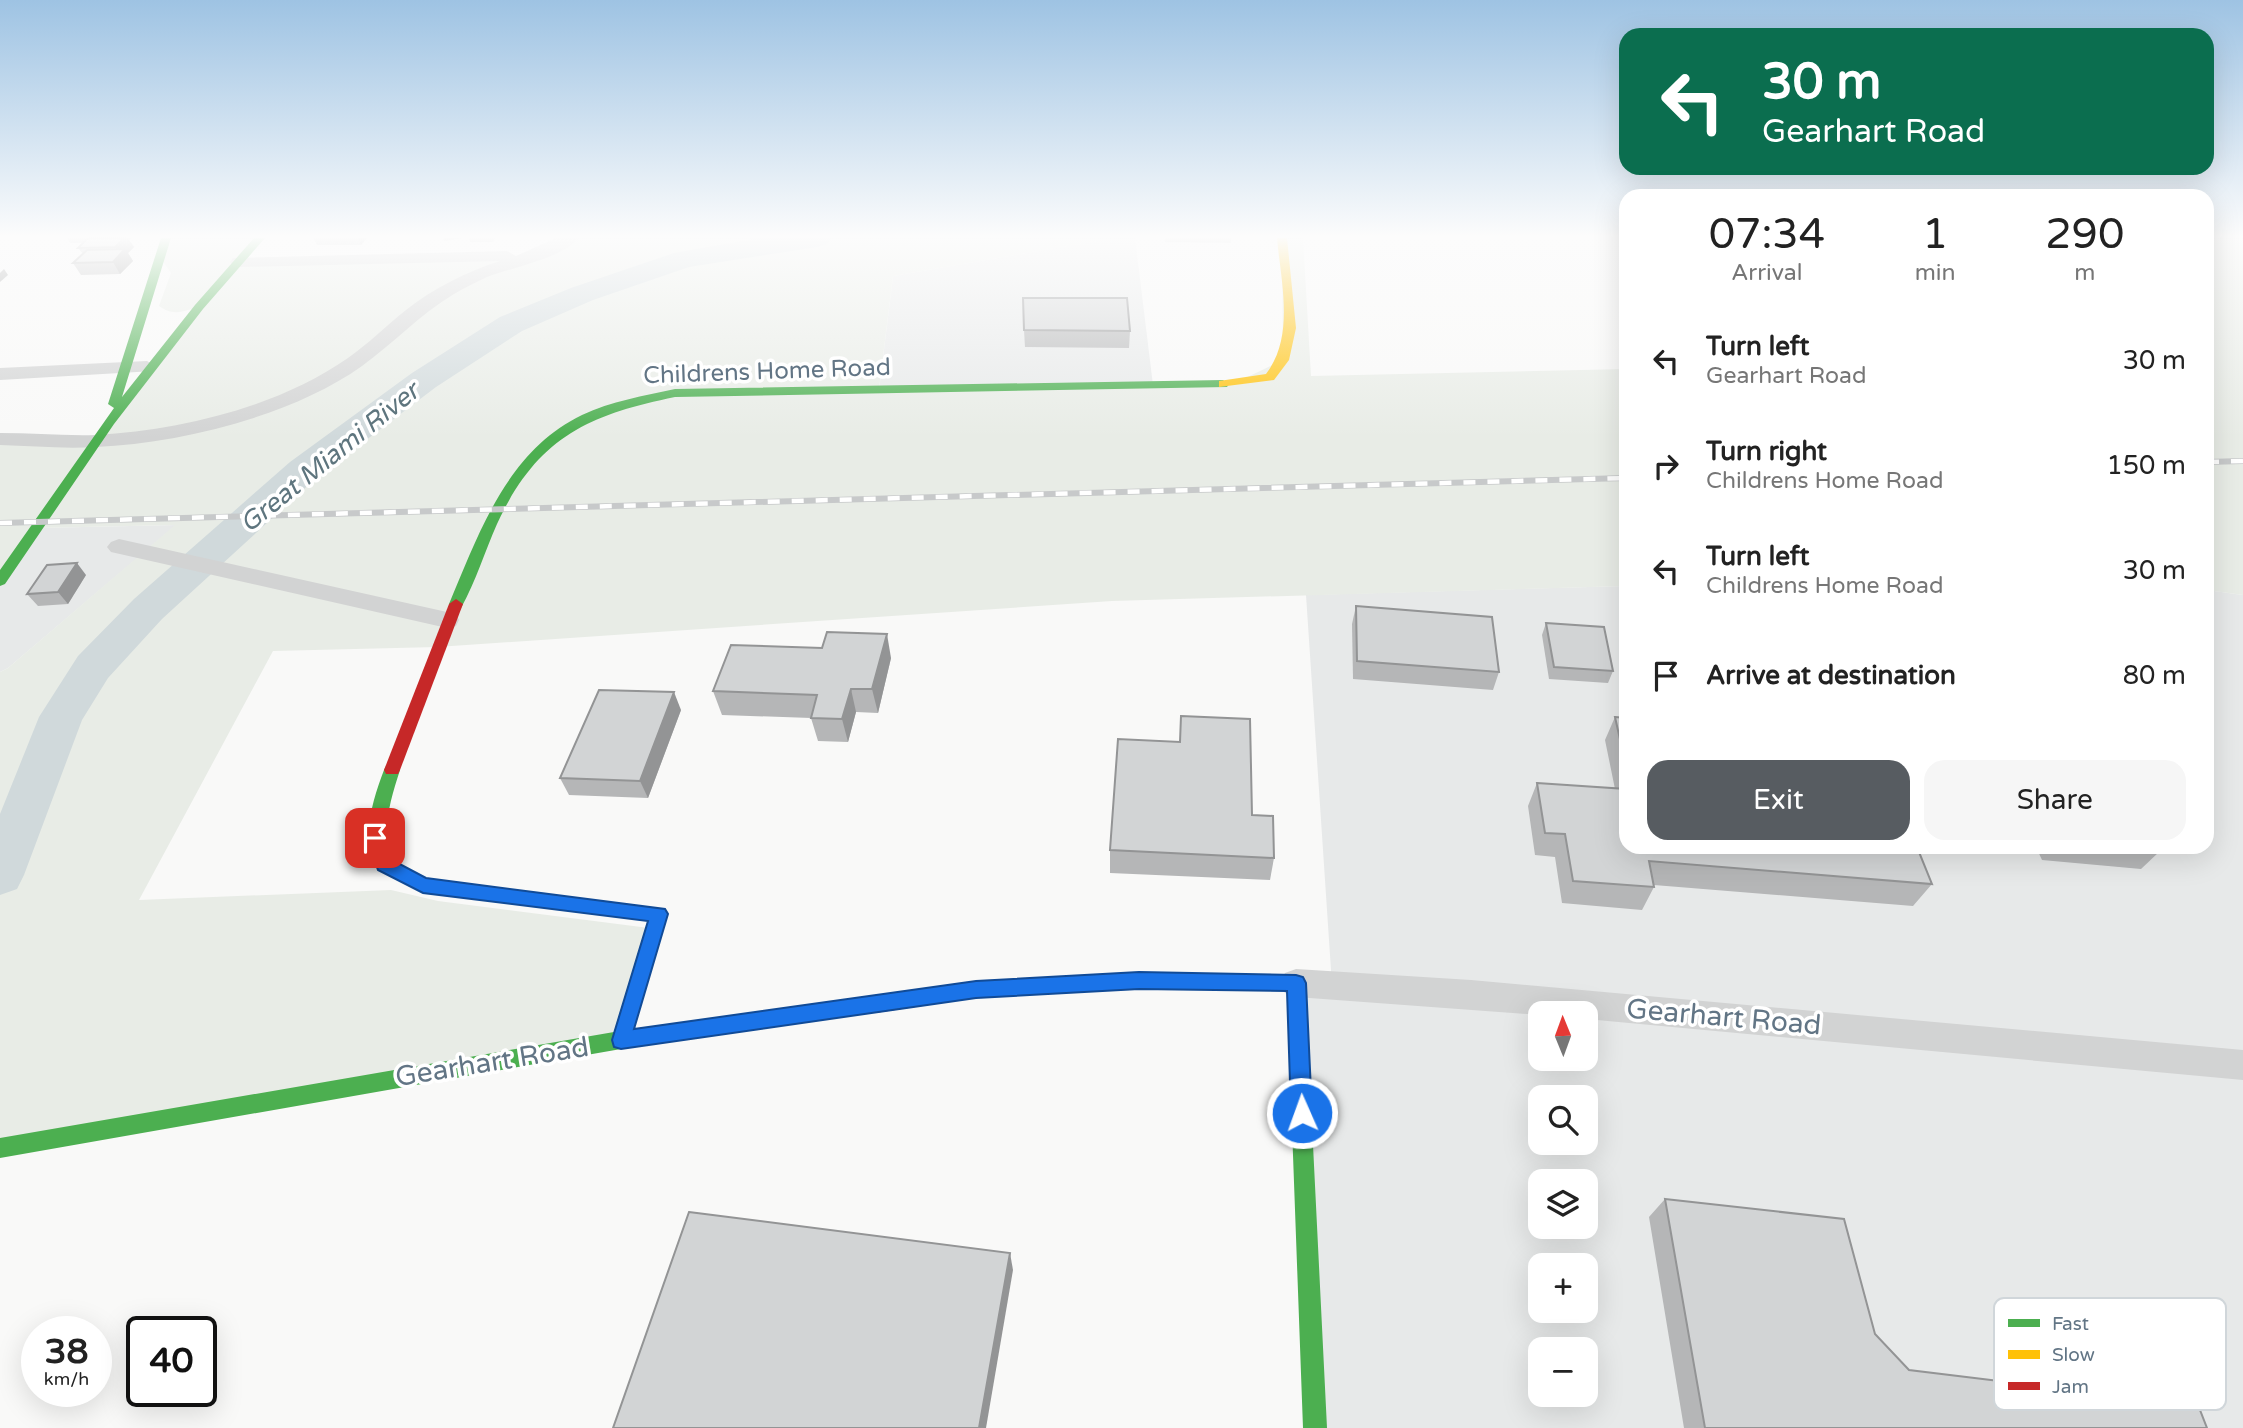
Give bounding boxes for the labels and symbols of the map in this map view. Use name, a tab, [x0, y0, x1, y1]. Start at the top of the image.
street label: Childrens Home Road	[643, 353, 891, 390]
water label: Great Miami River	[234, 374, 427, 539]
pin	[345, 808, 405, 868]
street label: Gearhart Road	[1625, 992, 1823, 1042]
north arrow	[1528, 1001, 1598, 1071]
street label: Gearhart Road	[393, 1030, 591, 1094]
position arrow	[1265, 1076, 1339, 1150]
legend	[1994, 1298, 2226, 1410]
text: Fast	[2052, 1313, 2089, 1335]
speed limit sign: 40	[126, 1316, 217, 1407]
text: Slow	[2052, 1344, 2095, 1366]
text: Jam	[2052, 1376, 2089, 1398]

